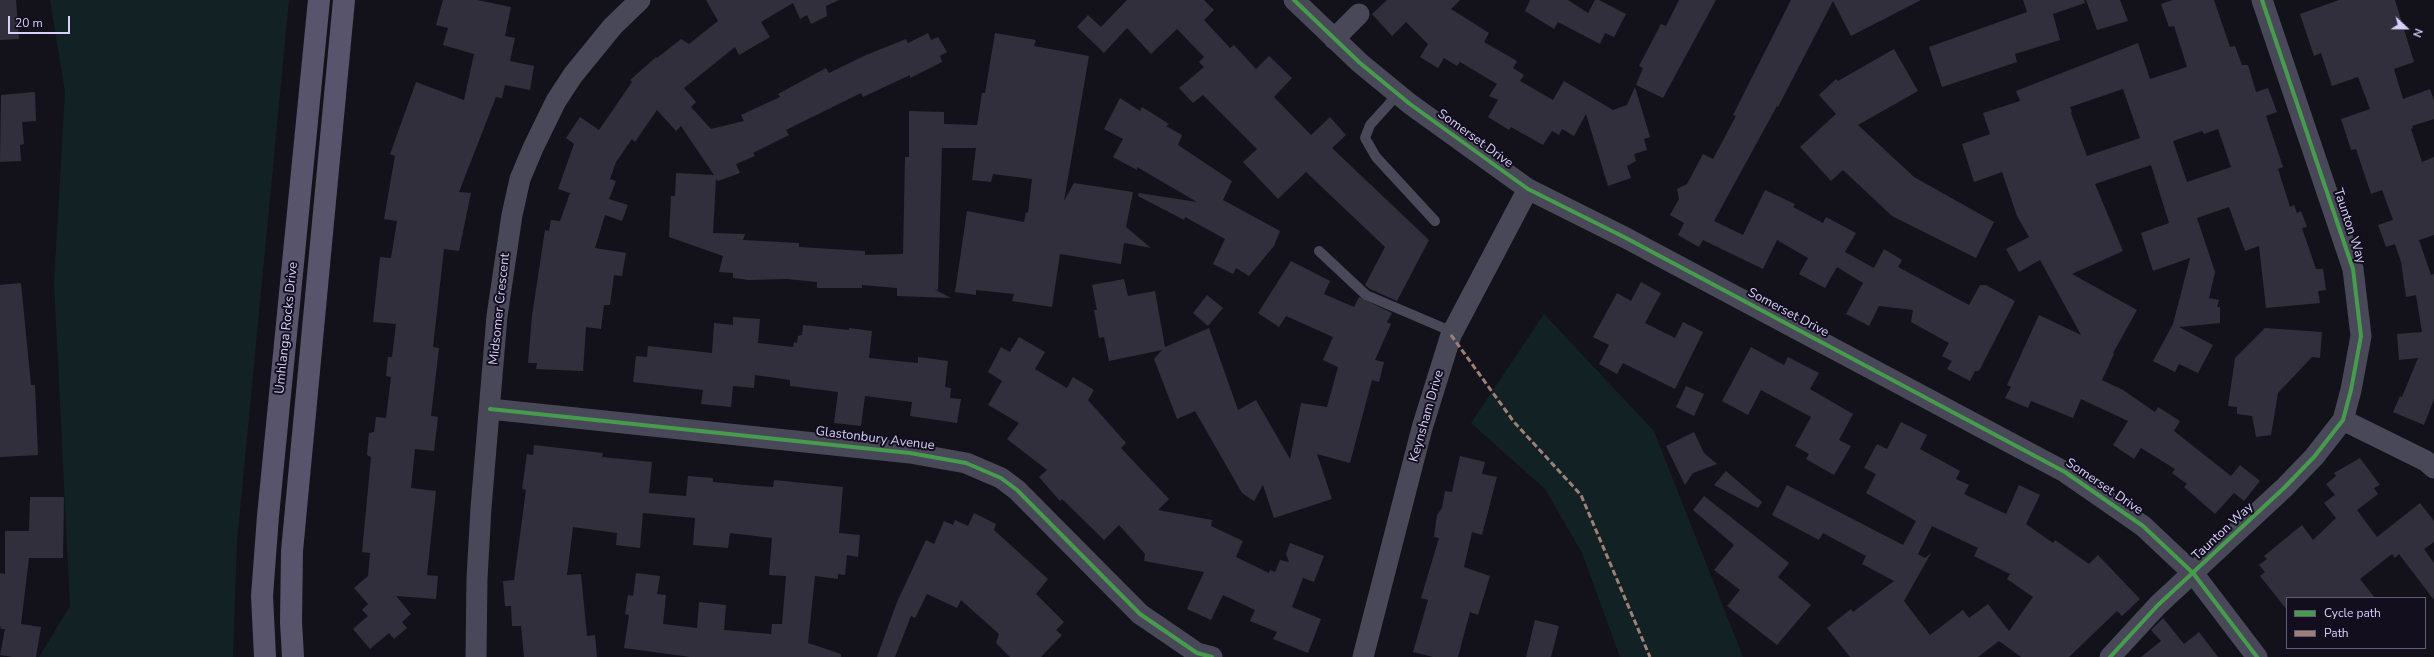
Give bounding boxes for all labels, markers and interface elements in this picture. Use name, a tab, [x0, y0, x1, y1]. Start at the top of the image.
scale bar	[10, 8, 72, 34]
north arrow	[2386, 8, 2426, 48]
text: 20 m	[15, 15, 43, 31]
text: N	[2409, 26, 2426, 39]
street label: Somerset Drive	[1434, 106, 1516, 172]
street label: Taunton Way	[2330, 187, 2368, 265]
street label: Midsomer Crescent	[486, 252, 514, 366]
street label: Umhlanga Rocks Drive	[272, 261, 302, 395]
street label: Somerset Drive	[1745, 285, 1831, 341]
street label: Keynsham Drive	[1406, 368, 1448, 464]
street label: Glastonbury Avenue	[815, 424, 935, 454]
street label: Somerset Drive	[2062, 455, 2146, 519]
street label: Taunton Way	[2189, 500, 2257, 564]
legend	[2286, 597, 2426, 649]
text: Cycle path	[2324, 605, 2381, 621]
text: Path	[2324, 625, 2349, 641]

